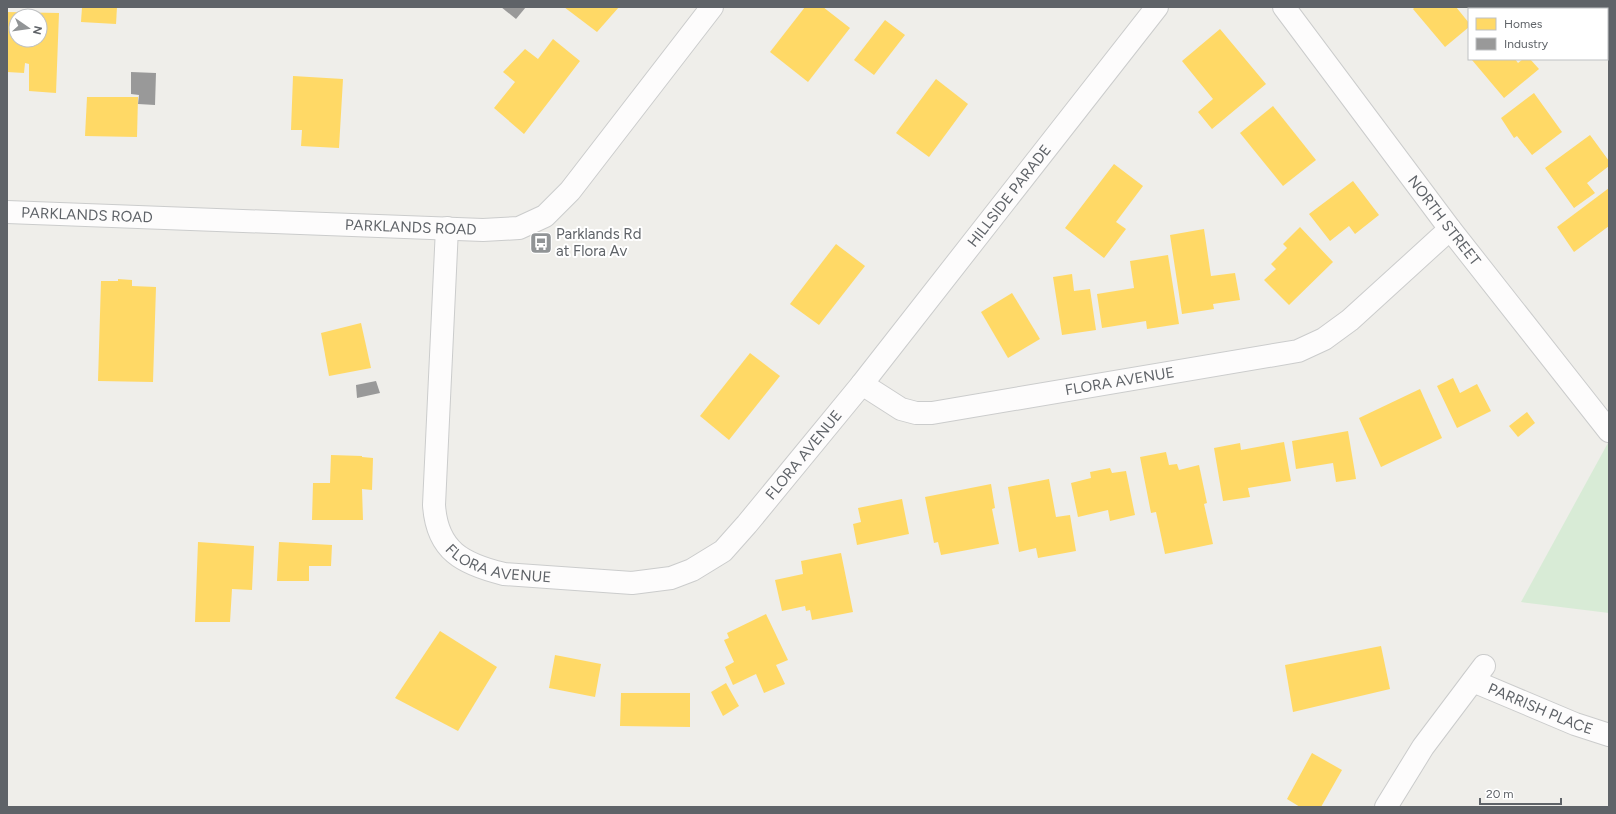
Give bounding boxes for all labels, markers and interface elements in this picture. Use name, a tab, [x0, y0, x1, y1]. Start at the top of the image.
north arrow	[8, 8, 48, 48]
legend	[1468, 8, 1608, 60]
text: Homes	[1504, 17, 1543, 31]
text: N	[30, 25, 45, 36]
text: Industry	[1504, 37, 1549, 51]
street label: HILLSIDE PARADE	[964, 141, 1055, 250]
street label: NORTH STREET	[1404, 172, 1485, 270]
street label: PARKLANDS ROAD	[21, 204, 153, 227]
street label: PARKLANDS ROAD	[345, 216, 477, 239]
place label: Parklands Rd at Flora Av	[556, 225, 642, 260]
bus stop icon: Parklands Rd at Flora Av	[528, 230, 554, 256]
street label: FLORA AVENUE	[1064, 363, 1176, 399]
street label: FLORA AVENUE	[762, 406, 846, 503]
street label: FLORA AVENUE	[442, 540, 552, 586]
street label: PARRISH PLACE	[1485, 679, 1595, 738]
scale bar	[1480, 780, 1561, 806]
text: 20 m	[1486, 787, 1514, 801]

